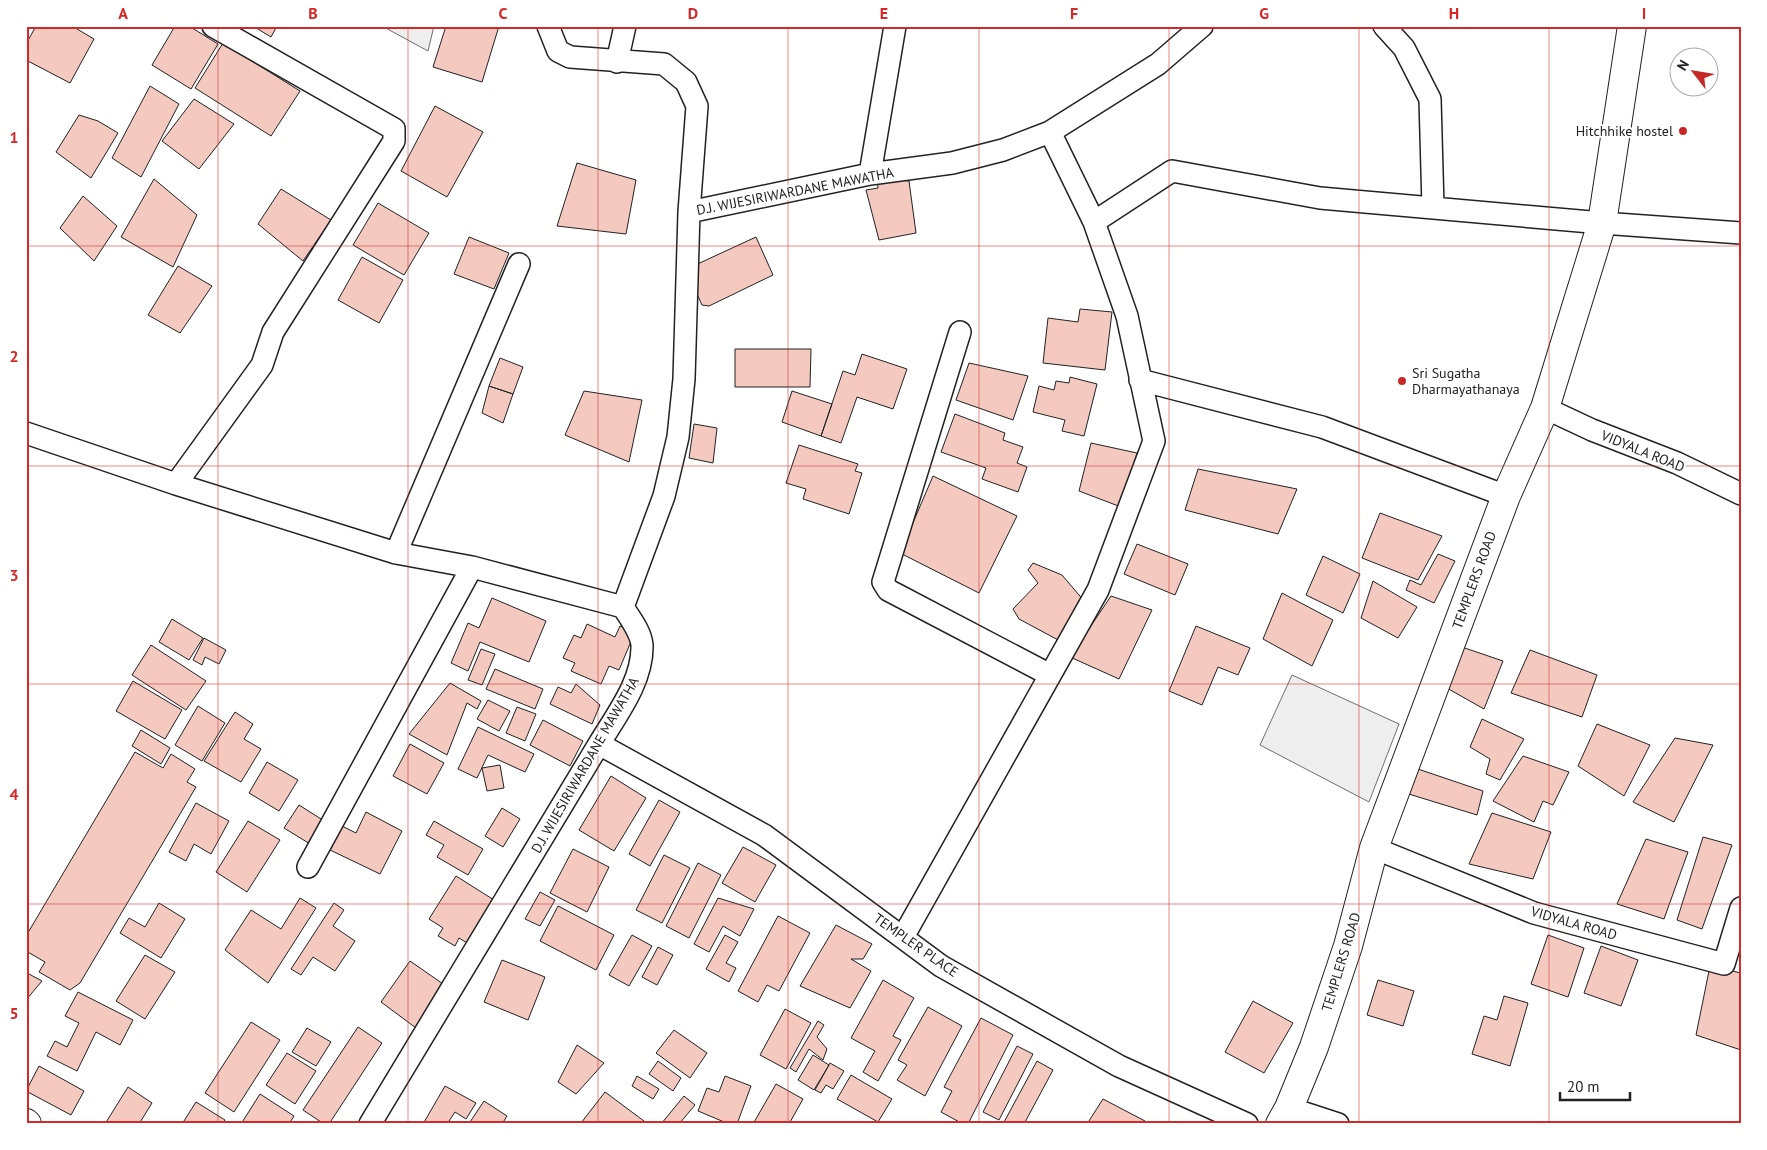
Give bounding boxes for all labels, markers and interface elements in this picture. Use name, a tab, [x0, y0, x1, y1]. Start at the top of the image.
text: A	[118, 3, 128, 23]
text: B	[308, 3, 318, 23]
text: C	[499, 3, 508, 23]
text: D	[688, 3, 698, 23]
text: E	[880, 3, 888, 23]
text: F	[1070, 3, 1078, 23]
text: G	[1259, 3, 1269, 23]
text: H	[1449, 3, 1459, 23]
text: I	[1642, 3, 1646, 23]
north arrow	[1670, 48, 1720, 98]
text: N	[1673, 57, 1693, 74]
place label: Hitchhike hostel	[1576, 122, 1673, 140]
marker: Hitchhike hostel	[1677, 125, 1689, 137]
text: 1	[9, 127, 19, 147]
street label: D.J. WIJESIRIWARDANE MAWATHA	[695, 163, 896, 219]
text: 2	[9, 346, 19, 366]
place label: Sri Sugatha Dharmayathanaya	[1412, 364, 1520, 398]
marker: Sri Sugatha Dharmayathanaya	[1396, 375, 1408, 387]
street label: VIDYALA ROAD	[1598, 426, 1687, 476]
street label: TEMPLERS ROAD	[1448, 529, 1500, 631]
text: 3	[9, 565, 19, 585]
street label: D.J. WIJESIRIWARDANE MAWATHA	[527, 673, 643, 856]
text: 4	[9, 784, 19, 804]
street label: VIDYALA ROAD	[1528, 902, 1619, 944]
street label: TEMPLER PLACE	[870, 909, 962, 981]
street label: TEMPLERS ROAD	[1317, 910, 1365, 1014]
text: 5	[9, 1003, 19, 1023]
scale bar	[1560, 1070, 1630, 1102]
text: 20 m	[1567, 1077, 1600, 1096]

